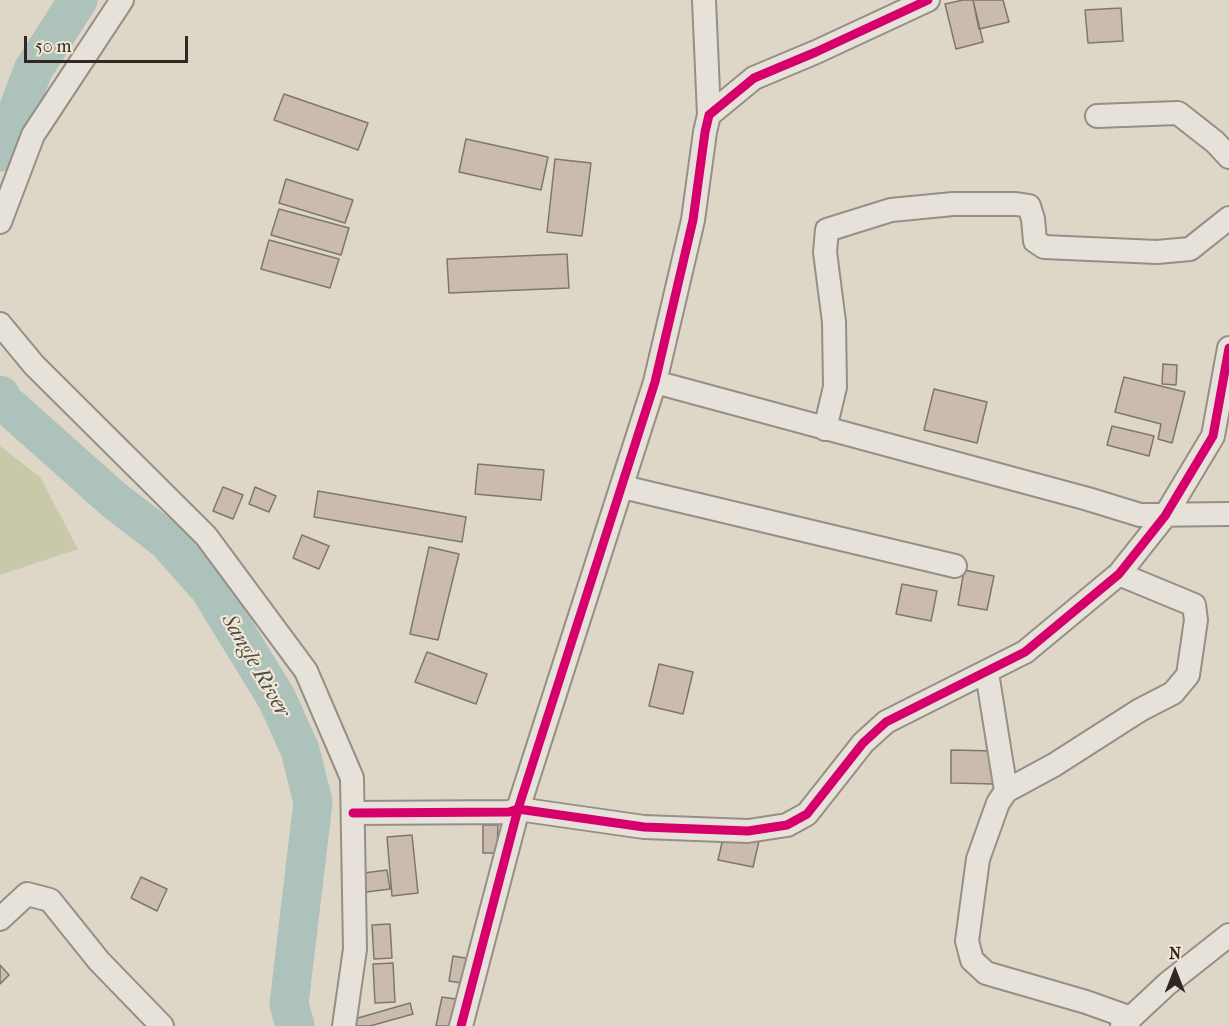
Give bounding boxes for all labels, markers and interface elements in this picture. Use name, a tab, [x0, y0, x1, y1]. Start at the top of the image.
scale bar	[27, 24, 190, 62]
text: 50 m	[35, 36, 71, 57]
water label: Sangle River	[215, 610, 295, 722]
north arrow	[1145, 942, 1205, 1002]
text: N	[1169, 944, 1181, 963]

